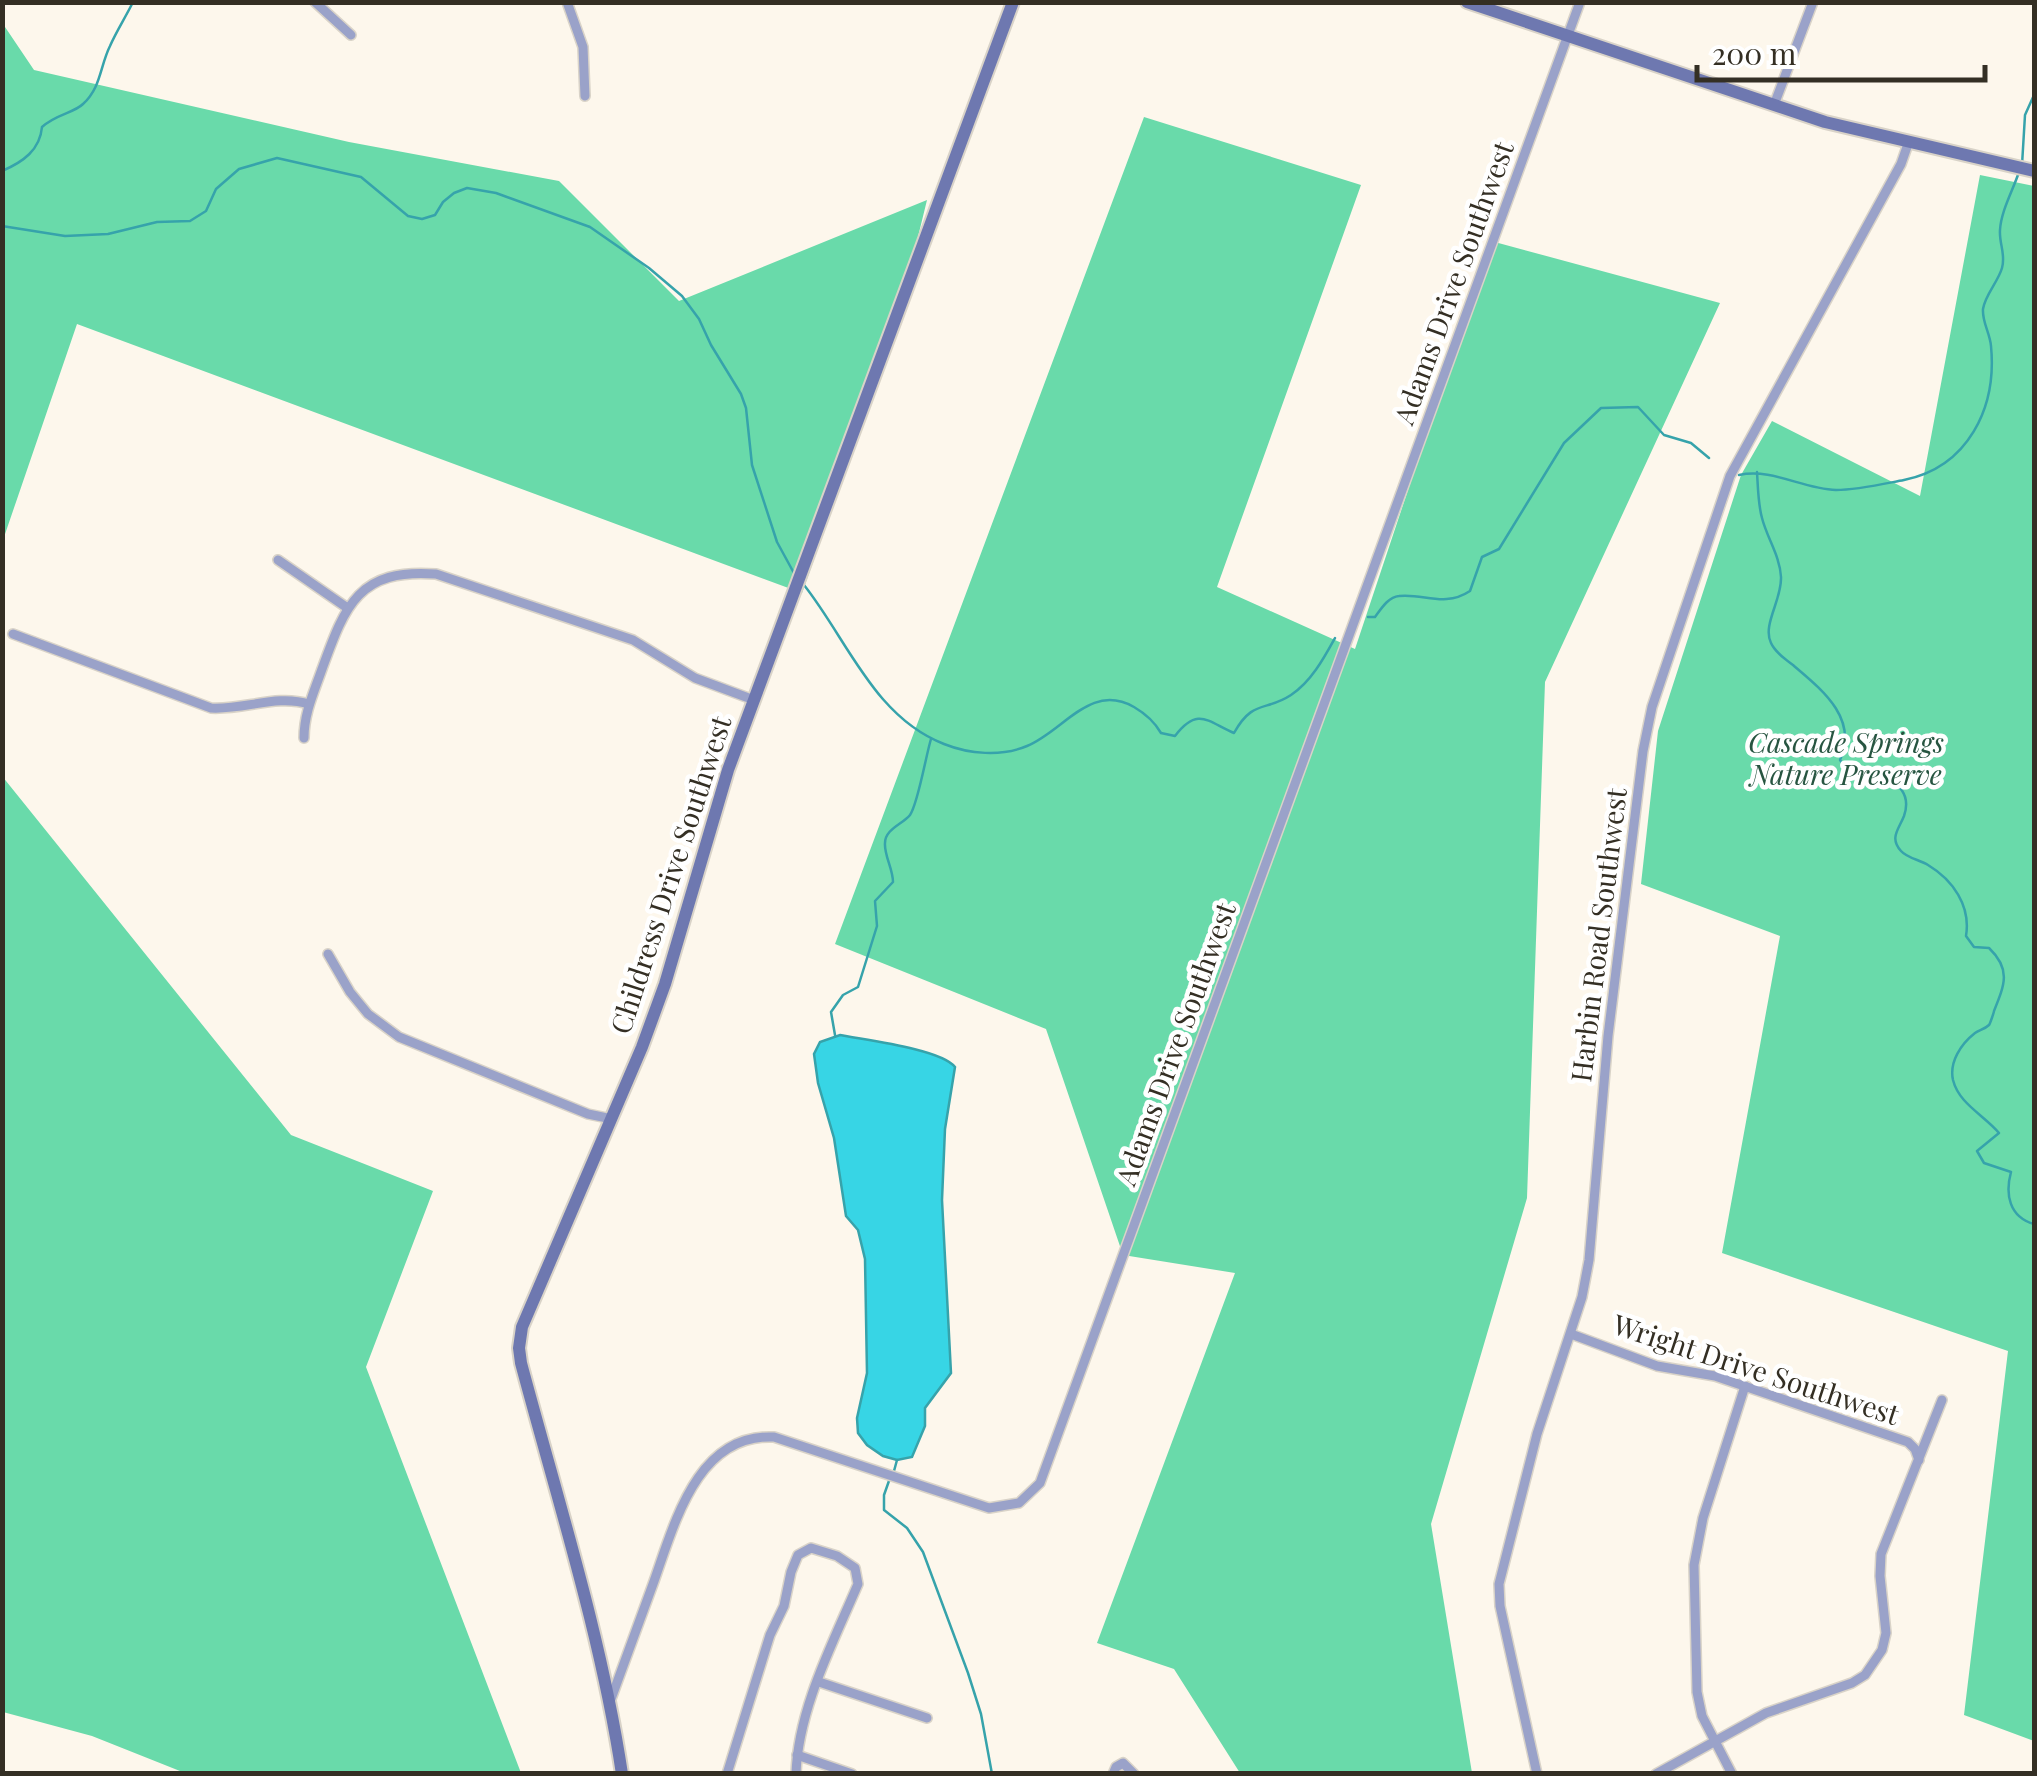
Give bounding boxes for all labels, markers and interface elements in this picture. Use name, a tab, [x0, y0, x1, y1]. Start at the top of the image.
scale bar	[1697, 20, 1984, 82]
text: 200 m	[1712, 33, 1797, 73]
street label: Adams Drive Southwest	[1384, 135, 1521, 430]
street label: Childress Drive Southwest	[601, 710, 739, 1038]
park label: Cascade Springs Nature Preserve	[1747, 723, 1944, 792]
street label: Harbin Road Southwest	[1561, 785, 1634, 1084]
street label: Adams Drive Southwest	[1106, 896, 1243, 1191]
street label: Wright Drive Southwest	[1608, 1305, 1905, 1433]

